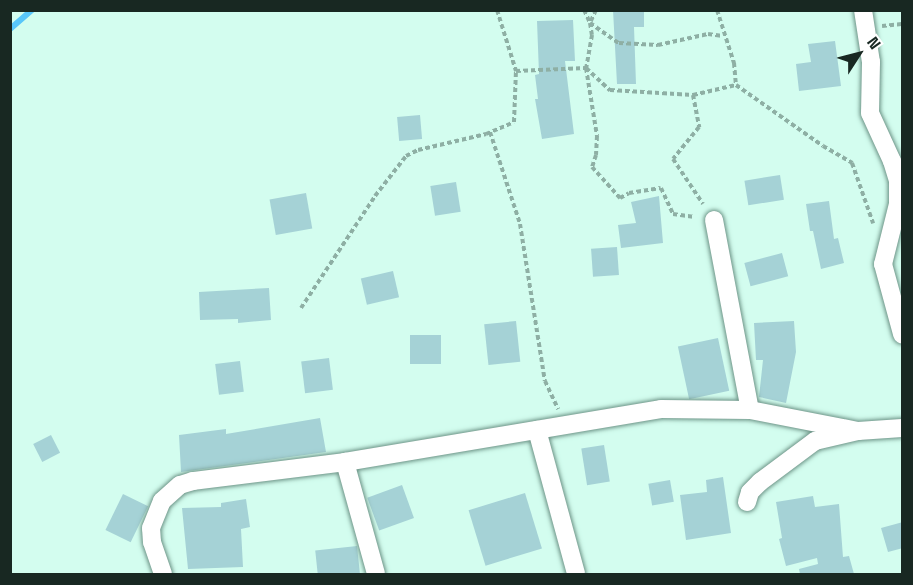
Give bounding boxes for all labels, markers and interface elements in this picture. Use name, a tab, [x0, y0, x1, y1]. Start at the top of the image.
north arrow	[829, 24, 889, 84]
text: N	[862, 33, 886, 54]

